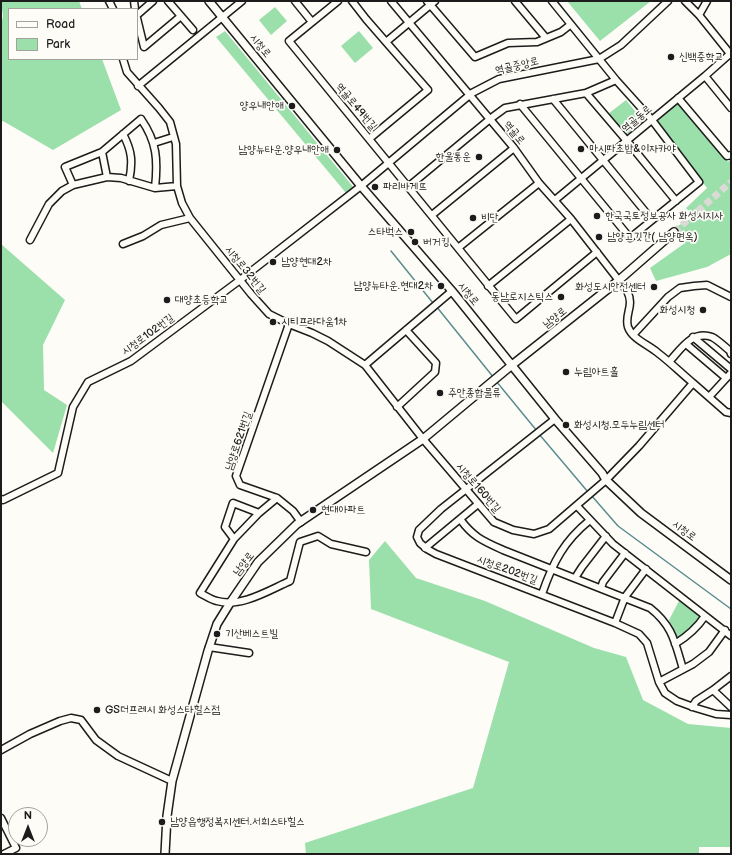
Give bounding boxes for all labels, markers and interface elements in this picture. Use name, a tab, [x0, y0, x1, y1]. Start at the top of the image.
legend	[8, 8, 138, 60]
text: Road	[46, 17, 75, 32]
street label: 시청로	[247, 32, 273, 60]
text: Park	[46, 37, 70, 52]
place label: 신백중학교	[679, 50, 723, 64]
marker: 신백중학교	[666, 52, 676, 62]
street label: 역골중앙로	[494, 55, 540, 77]
street label: 역골로49번길	[333, 81, 379, 133]
place label: 양우내안애	[240, 99, 284, 113]
marker: 양우내안애	[287, 101, 297, 111]
street label: 역골동로	[619, 103, 655, 135]
street label: 역골로	[501, 119, 527, 147]
place label: 마시따초밥&이자카야	[589, 142, 676, 156]
place label: 남양뉴타운.양우내안애	[238, 143, 329, 157]
marker: 마시따초밥&이자카야	[576, 144, 586, 154]
marker: 남양뉴타운.양우내안애	[332, 145, 342, 155]
place label: 한울통운	[436, 150, 471, 164]
marker: 한울통운	[474, 152, 484, 162]
place label: 파리바게뜨	[383, 180, 427, 194]
marker: 파리바게뜨	[370, 182, 380, 192]
place label: 한국국토정보공사 화성시지사	[605, 209, 723, 223]
place label: 비단	[481, 211, 499, 225]
marker: 한국국토정보공사 화성시지사	[592, 211, 602, 221]
marker: 비단	[468, 213, 478, 223]
place label: 스타벅스	[368, 225, 403, 239]
marker: 스타벅스	[406, 227, 416, 237]
place label: 남양고깃간( 남양면옥)	[607, 230, 698, 244]
marker: 남양고깃간( 남양면옥)	[594, 232, 604, 242]
place label: 버거킹	[423, 235, 450, 249]
marker: 버거킹	[410, 237, 420, 247]
street label: 시청로32번길	[222, 243, 268, 297]
place label: 남양현대2차	[281, 255, 332, 269]
marker: 남양현대2차	[268, 257, 278, 267]
place label: 남양뉴타운.현대2차	[354, 279, 433, 293]
street label: 시청로	[455, 280, 481, 308]
place label: 화성도시안전센터	[575, 280, 646, 294]
marker: 남양뉴타운.현대2차	[436, 281, 446, 291]
marker: 화성도시안전센터	[649, 282, 659, 292]
place label: 동남로지스틱스	[491, 290, 553, 304]
marker: 동남로지스틱스	[556, 292, 566, 302]
place label: 대양초등학교	[175, 293, 228, 307]
marker: 대양초등학교	[162, 295, 172, 305]
place label: 화성시청	[660, 303, 695, 317]
street label: 남양로	[540, 305, 570, 331]
marker: 화성시청	[698, 305, 708, 315]
street label: 시청로102번길	[119, 312, 177, 358]
place label: 시티프라다움1차	[281, 315, 347, 329]
marker: 시티프라다움1차	[268, 317, 278, 327]
place label: 누림아트홀	[574, 365, 618, 379]
marker: 누림아트홀	[561, 367, 571, 377]
place label: 주안종합물류	[448, 386, 501, 400]
marker: 주안종합물류	[435, 388, 445, 398]
street label: 남양로621번길	[223, 410, 255, 472]
place label: 화성시청.모두누림센터	[574, 418, 665, 432]
marker: 화성시청.모두누림센터	[561, 420, 571, 430]
street label: 시청로160번길	[453, 460, 503, 516]
place label: 현대아파트	[321, 503, 365, 517]
marker: 현대아파트	[308, 505, 318, 515]
street label: 시청로	[669, 518, 699, 544]
street label: 남양로	[231, 549, 257, 579]
street label: 시청로202번길	[475, 553, 539, 587]
place label: 기산베스트빌	[225, 627, 278, 641]
marker: 기산베스트빌	[212, 629, 222, 639]
place label: GS더프레시 화성스타힐스점	[105, 703, 220, 717]
marker: GS더프레시 화성스타힐스점	[92, 705, 102, 715]
north arrow	[8, 807, 48, 847]
text: N	[24, 809, 32, 822]
place label: 남양읍행정복지센터.서희스타힐스	[170, 815, 305, 829]
marker: 남양읍행정복지센터.서희스타힐스	[157, 817, 167, 827]

